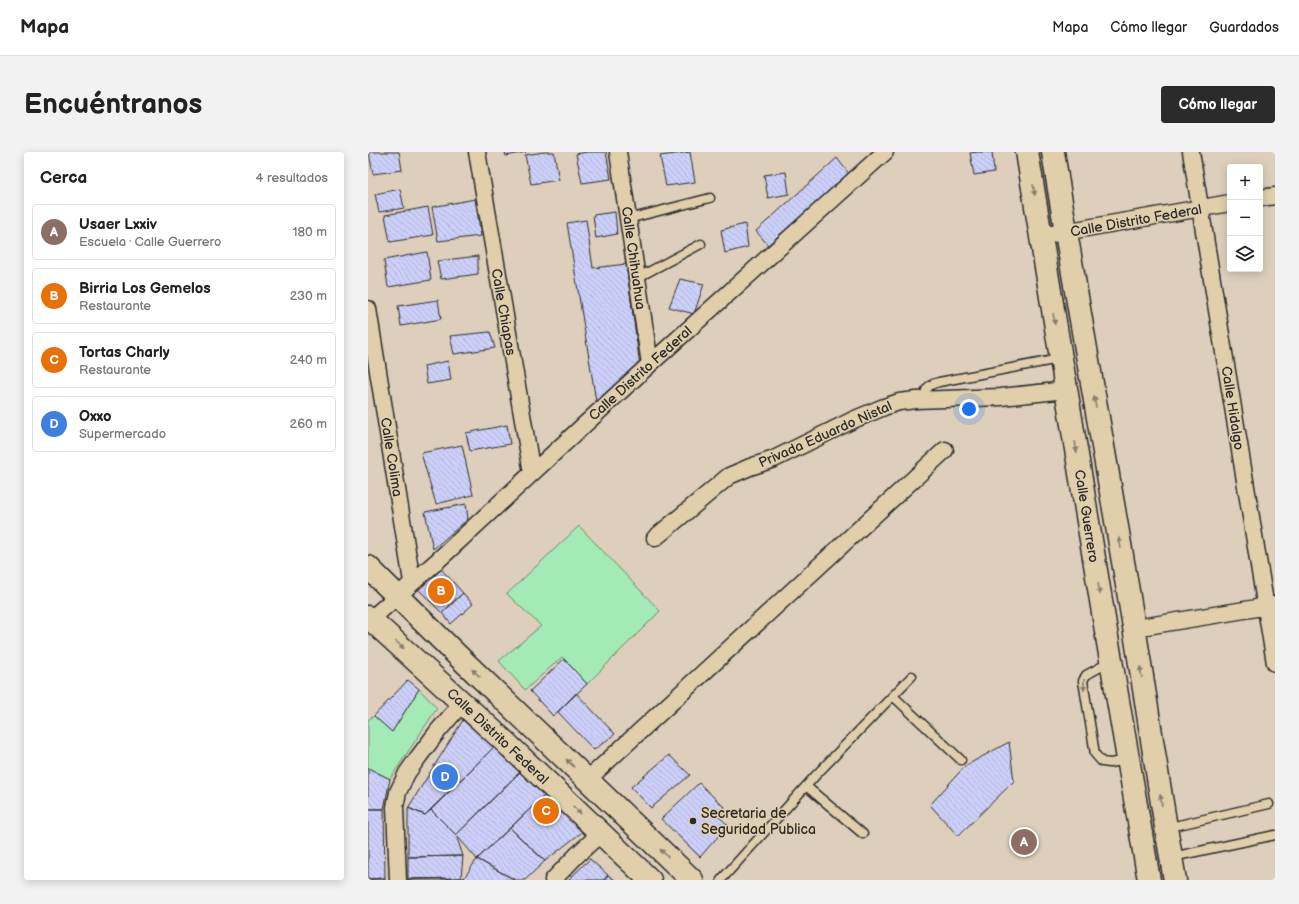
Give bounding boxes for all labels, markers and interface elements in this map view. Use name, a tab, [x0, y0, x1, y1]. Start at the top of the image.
text: Mapa	[20, 16, 69, 39]
text: Mapa	[1052, 19, 1088, 36]
text: Cómo llegar	[1110, 19, 1187, 36]
text: Guardados	[1209, 19, 1279, 36]
button: Cómo llegar	[1161, 86, 1275, 123]
text: Encuéntranos	[24, 88, 202, 121]
map controls	[1227, 164, 1263, 272]
button: +	[1227, 164, 1263, 200]
text: Cerca	[40, 168, 87, 188]
text: 4 resultados	[256, 170, 328, 186]
one-way arrow	[1031, 184, 1037, 197]
button: −	[1227, 200, 1263, 236]
street label: Calle Distrito Federal	[1069, 201, 1203, 240]
street label: Calle Chihuahua	[618, 205, 649, 311]
text: Usaer Lxxiv	[79, 215, 157, 234]
text: A	[50, 224, 58, 240]
text: 180 m	[292, 224, 327, 240]
text: Escuela · Calle Guerrero	[79, 234, 221, 250]
button: layers	[1227, 236, 1263, 272]
street label: Calle Chiapas	[487, 267, 520, 357]
text: Birria Los Gemelos	[79, 279, 211, 298]
text: B	[49, 288, 59, 304]
text: 230 m	[290, 288, 327, 304]
text: Restaurante	[79, 298, 151, 314]
one-way arrow	[1051, 313, 1057, 325]
street label: Calle Distrito Federal	[585, 323, 695, 424]
text: Tortas Charly	[79, 343, 170, 362]
text: C	[49, 352, 59, 368]
text: 240 m	[290, 352, 327, 368]
text: Restaurante	[79, 362, 151, 378]
street label: Calle Hidalgo	[1217, 365, 1248, 451]
one-way arrow	[1092, 396, 1098, 408]
street label: Privada Eduardo Nistal	[756, 397, 894, 472]
your location	[959, 399, 979, 419]
text: Oxxo	[79, 407, 112, 426]
text: D	[49, 416, 59, 432]
text: 260 m	[289, 416, 327, 432]
street label: Calle Colima	[377, 416, 406, 498]
text: Supermercado	[79, 426, 166, 442]
one-way arrow	[1073, 441, 1079, 453]
street label: Calle Guerrero	[1071, 469, 1102, 564]
one-way arrow	[1117, 537, 1123, 550]
pin: B	[428, 576, 454, 606]
one-way arrow	[1096, 583, 1102, 595]
one-way arrow	[394, 641, 405, 650]
one-way arrow	[1138, 666, 1144, 678]
one-way arrow	[471, 668, 481, 677]
one-way arrow	[1081, 678, 1087, 691]
street label: Calle Distrito Federal	[444, 684, 552, 788]
one-way arrow	[565, 758, 575, 768]
pin: D	[432, 762, 458, 792]
one-way arrow	[1158, 794, 1164, 806]
pin: C	[533, 796, 559, 826]
one-way arrow	[572, 805, 582, 814]
place label: Secretaria de Seguridad Publica	[701, 805, 816, 838]
marker: Secretaria de Seguridad Publica	[688, 816, 698, 826]
pin: A	[1011, 827, 1037, 857]
one-way arrow	[659, 848, 669, 858]

